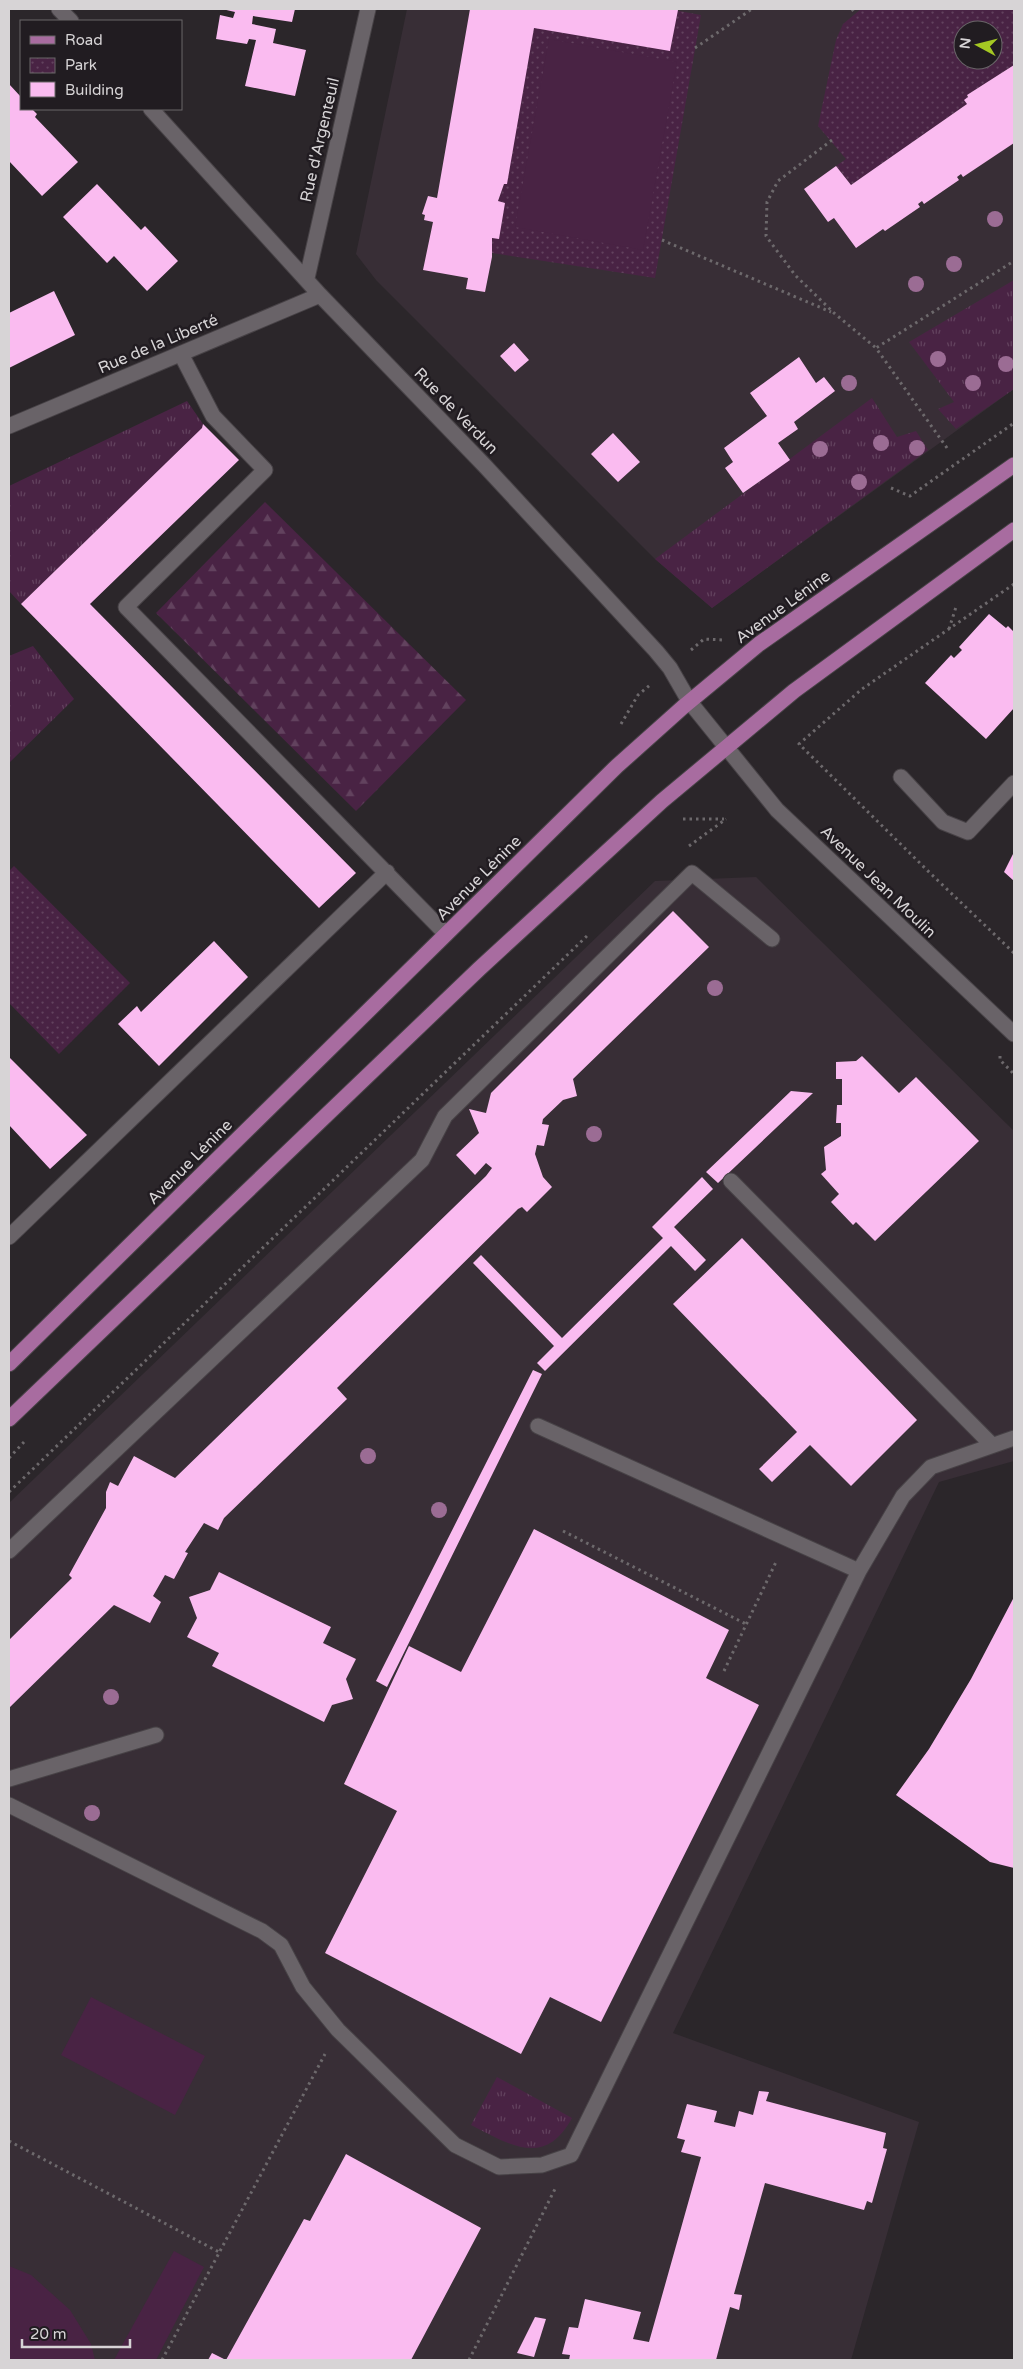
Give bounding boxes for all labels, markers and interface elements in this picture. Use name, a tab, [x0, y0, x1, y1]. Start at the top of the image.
legend	[20, 20, 182, 110]
north arrow	[953, 20, 1003, 70]
text: Road	[65, 31, 103, 49]
text: N	[956, 37, 975, 50]
text: Park	[65, 56, 97, 74]
street label: Rue d'Argenteuil	[296, 76, 344, 204]
text: Building	[65, 81, 124, 99]
street label: Rue de la Liberté	[95, 310, 221, 378]
street label: Rue de Verdun	[410, 364, 502, 458]
street label: Avenue Lénine	[732, 566, 834, 648]
street label: Avenue Jean Moulin	[816, 822, 940, 942]
street label: Avenue Lénine	[432, 831, 526, 925]
street label: Avenue Lénine	[143, 1115, 237, 1209]
scale bar	[22, 2316, 130, 2348]
text: 20 m	[30, 2325, 67, 2343]

